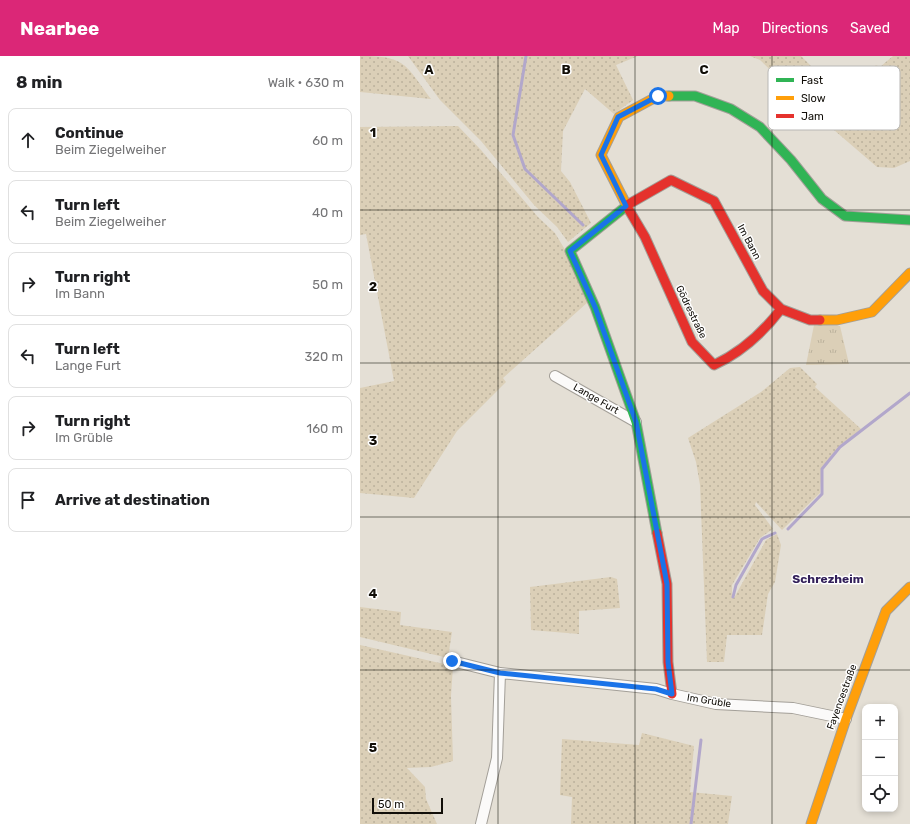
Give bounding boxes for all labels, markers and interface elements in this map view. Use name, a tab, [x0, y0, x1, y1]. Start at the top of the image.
text: Nearbee	[20, 17, 99, 40]
text: Map	[713, 20, 740, 37]
text: Directions	[762, 20, 828, 37]
text: Saved	[850, 20, 890, 37]
text: A	[424, 62, 434, 77]
text: B	[561, 62, 571, 77]
text: C	[699, 62, 709, 77]
legend	[768, 66, 900, 130]
text: 8 min	[16, 72, 63, 92]
text: Fast	[801, 74, 824, 87]
text: Walk · 630 m	[268, 75, 344, 90]
route start	[649, 87, 667, 105]
text: Slow	[801, 92, 826, 105]
text: Jam	[801, 110, 824, 123]
text: Continue	[55, 124, 124, 142]
text: 1	[370, 125, 376, 140]
icon: ahead	[17, 129, 39, 151]
text: 60 m	[312, 133, 343, 148]
text: Beim Ziegelweiher	[55, 142, 166, 157]
text: Turn left	[55, 196, 120, 214]
icon: left	[17, 201, 39, 223]
text: 40 m	[312, 205, 343, 220]
text: Beim Ziegelweiher	[55, 214, 166, 229]
street label: Im Bann	[735, 222, 763, 262]
text: Turn right	[55, 268, 130, 286]
icon: right	[17, 273, 39, 295]
text: 50 m	[312, 277, 343, 292]
text: 2	[369, 279, 377, 294]
street label: Gödrestraße	[673, 284, 709, 341]
text: Im Bann	[55, 286, 105, 301]
text: Turn left	[55, 340, 120, 358]
icon: left	[17, 345, 39, 367]
text: 320 m	[305, 349, 343, 364]
text: Lange Furt	[55, 358, 121, 373]
street label: Lange Furt	[571, 381, 621, 417]
text: Turn right	[55, 412, 130, 430]
icon: right	[17, 417, 39, 439]
text: 160 m	[307, 421, 343, 436]
text: Im Grüble	[55, 430, 113, 445]
text: 3	[369, 433, 378, 448]
icon: arrive	[17, 489, 39, 511]
text: Arrive at destination	[55, 491, 210, 509]
district label: Schrezheim	[792, 572, 864, 586]
text: 4	[369, 586, 378, 601]
route end	[443, 652, 461, 670]
street label: Fayencestraße	[825, 662, 860, 731]
street label: Im Grüble	[686, 692, 732, 710]
map controls	[862, 704, 898, 812]
button: +	[862, 704, 898, 740]
text: 5	[369, 740, 377, 755]
button: −	[862, 740, 898, 776]
button: locate	[862, 776, 898, 812]
scale bar	[372, 796, 443, 815]
text: 50 m	[378, 798, 404, 811]

